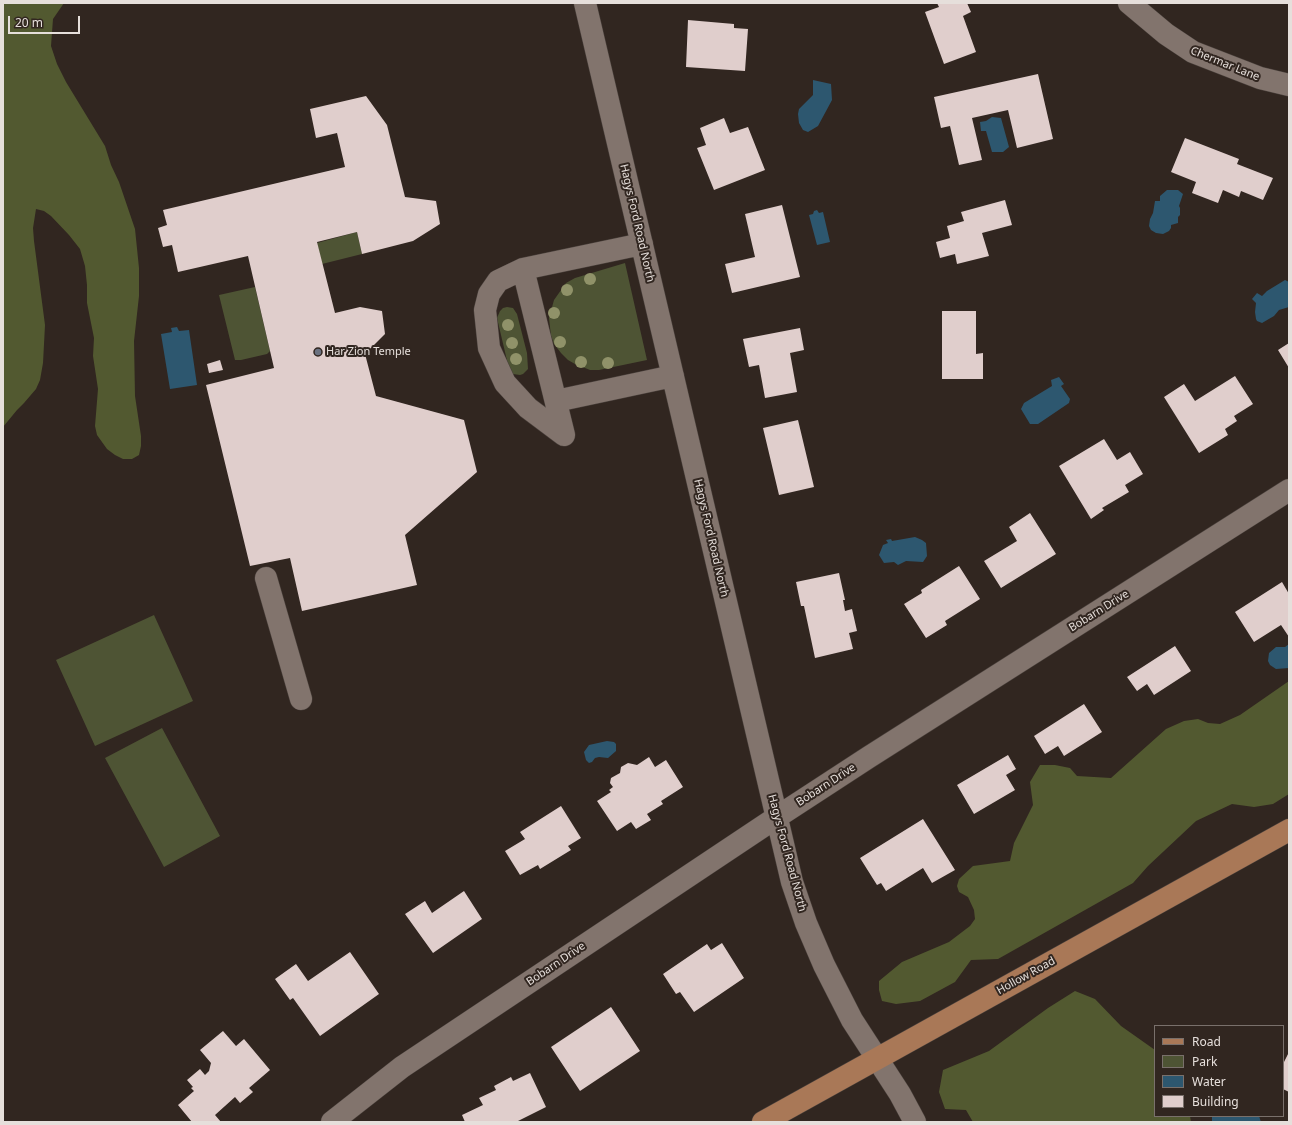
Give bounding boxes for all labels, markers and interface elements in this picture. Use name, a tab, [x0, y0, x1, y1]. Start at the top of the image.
scale bar	[10, 8, 82, 34]
text: 20 m	[15, 14, 43, 31]
street label: Chermar Lane	[1189, 44, 1261, 84]
street label: Hagys Ford Road North	[617, 163, 657, 283]
place label: Har Zion Temple	[326, 345, 411, 359]
marker: Har Zion Temple	[313, 347, 323, 357]
street label: Hagys Ford Road North	[691, 478, 731, 598]
street label: Bobarn Drive	[1067, 587, 1131, 635]
street label: Bobarn Drive	[794, 761, 858, 809]
street label: Hagys Ford Road North	[765, 793, 809, 913]
street label: Bobarn Drive	[524, 939, 588, 989]
street label: Hollow Road	[994, 955, 1058, 997]
legend	[1154, 1025, 1284, 1117]
text: Road	[1192, 1033, 1221, 1050]
text: Park	[1192, 1053, 1217, 1070]
text: Water	[1192, 1073, 1226, 1090]
text: Building	[1192, 1093, 1239, 1110]

